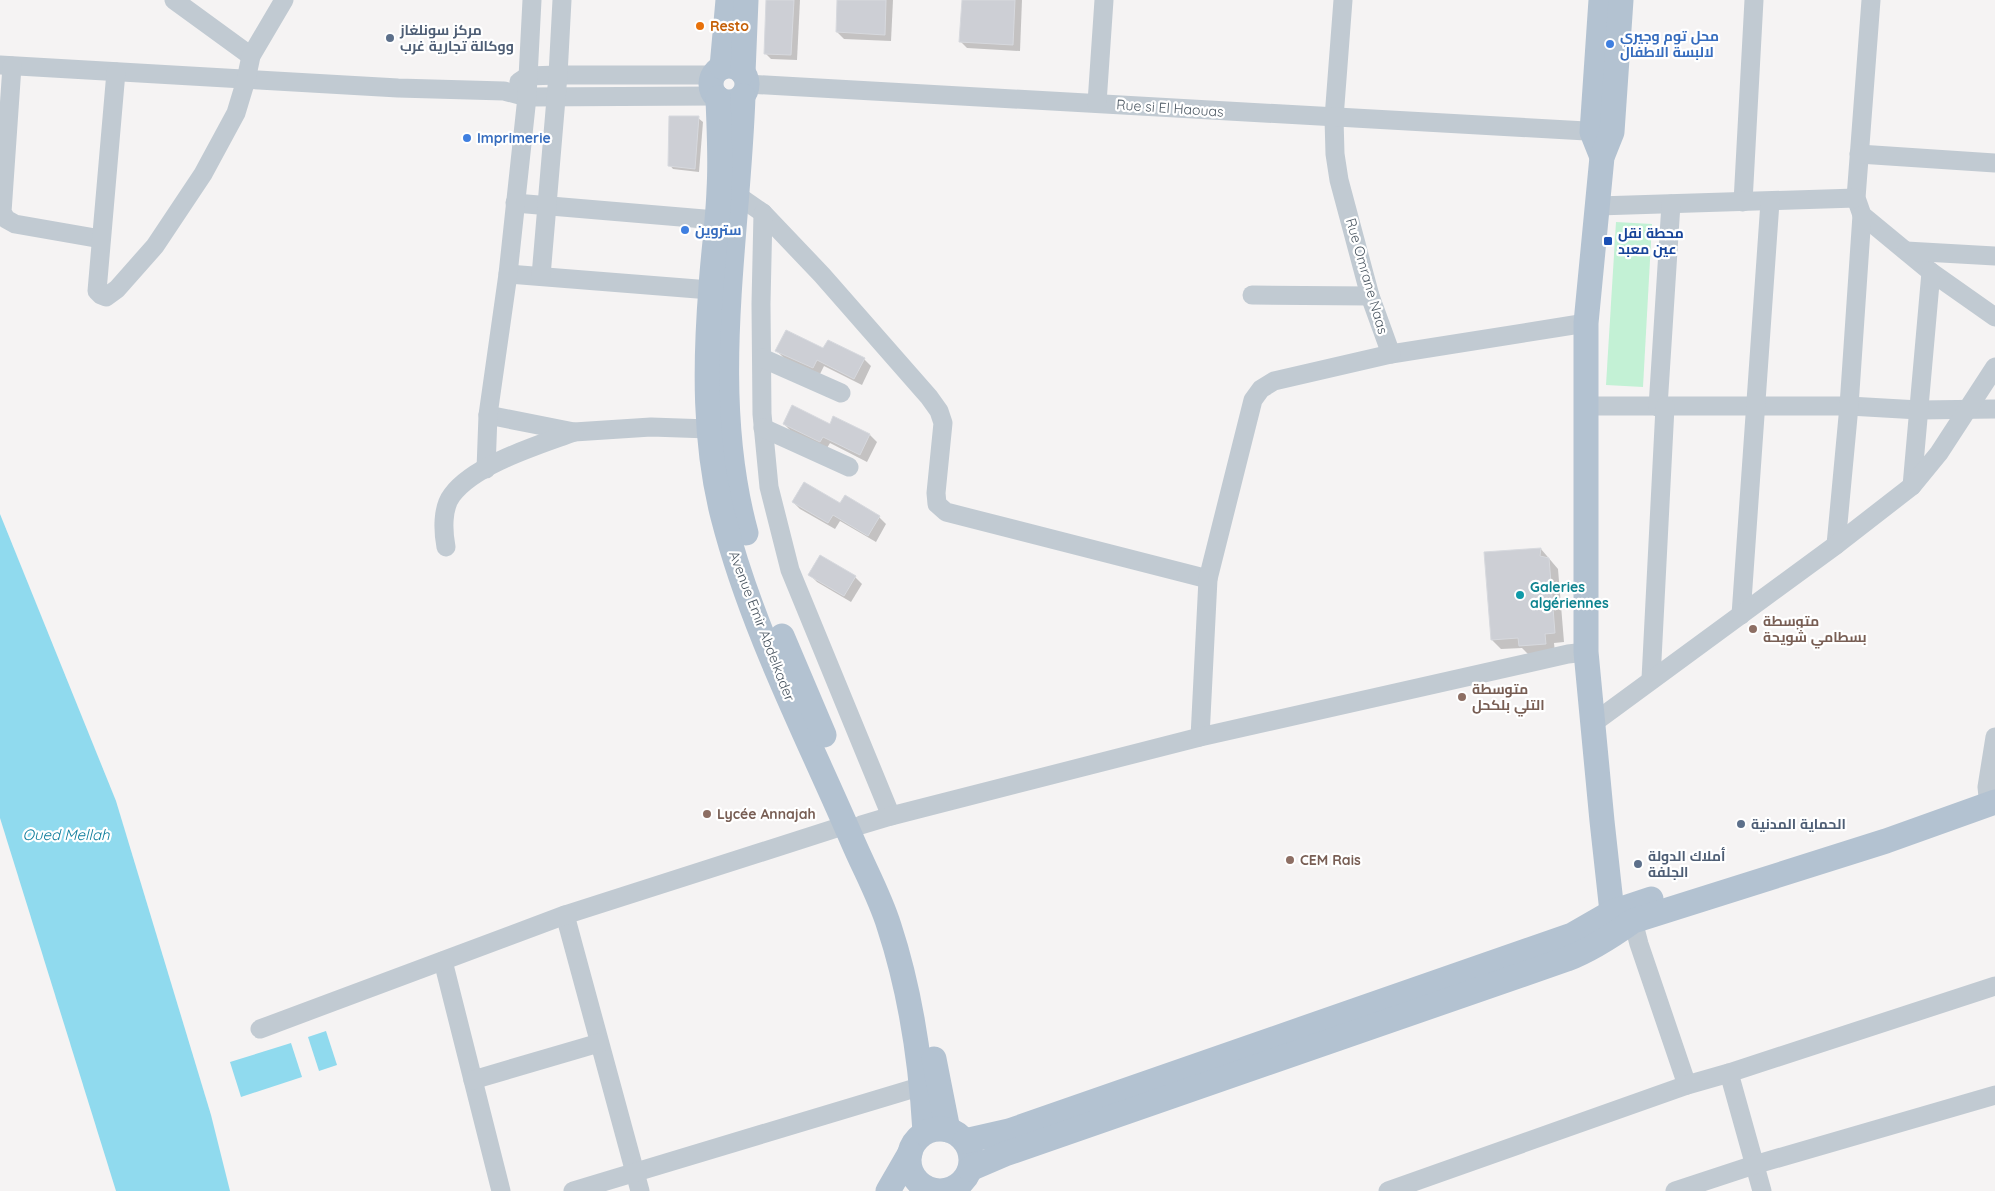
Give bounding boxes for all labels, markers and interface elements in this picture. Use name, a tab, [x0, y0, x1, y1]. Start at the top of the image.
place label: Resto	[710, 17, 749, 35]
marker: Resto	[694, 20, 706, 32]
place label: مركز سونلغاز ووكالة تجارية غرب	[399, 21, 514, 55]
place label: محل توم وجيري لالبسة الاطفال	[1620, 27, 1719, 61]
marker: مركز سونلغاز ووكالة تجارية غرب	[384, 32, 396, 44]
marker: محل توم وجيري لالبسة الاطفال	[1604, 38, 1616, 50]
street label: Rue si El Haouas	[1116, 95, 1224, 121]
place label: Imprimerie	[477, 129, 551, 147]
marker: Imprimerie	[461, 132, 473, 144]
street label: Rue Omrane Naas	[1342, 216, 1392, 336]
place label: ستروين	[695, 221, 741, 239]
marker: ستروين	[679, 224, 691, 236]
place label: محطة نقل عين معبد	[1618, 224, 1684, 258]
marker: محطة نقل عين معبد	[1602, 235, 1614, 247]
street label: Avenue Emir Abdelkader	[725, 548, 799, 704]
place label: Galeries algériennes	[1530, 578, 1609, 612]
marker: Galeries algériennes	[1514, 589, 1526, 601]
place label: متوسطة بسطامي شويحة	[1763, 612, 1867, 649]
marker: متوسطة بسطامي شويحة	[1747, 623, 1759, 635]
place label: متوسطة التلي بلكحل	[1472, 680, 1545, 717]
marker: متوسطة التلي بلكحل	[1456, 691, 1468, 703]
place label: Lycée Annajah	[717, 805, 816, 823]
marker: Lycée Annajah	[701, 808, 713, 820]
place label: الحماية المدنية	[1751, 815, 1846, 833]
marker: الحماية المدنية	[1735, 818, 1747, 830]
water label: Oued Mellah	[22, 825, 110, 844]
place label: أملاك الدولة الجلفة	[1648, 847, 1725, 881]
place label: CEM Rais	[1300, 851, 1361, 869]
marker: CEM Rais	[1284, 854, 1296, 866]
marker: أملاك الدولة الجلفة	[1632, 858, 1644, 870]

